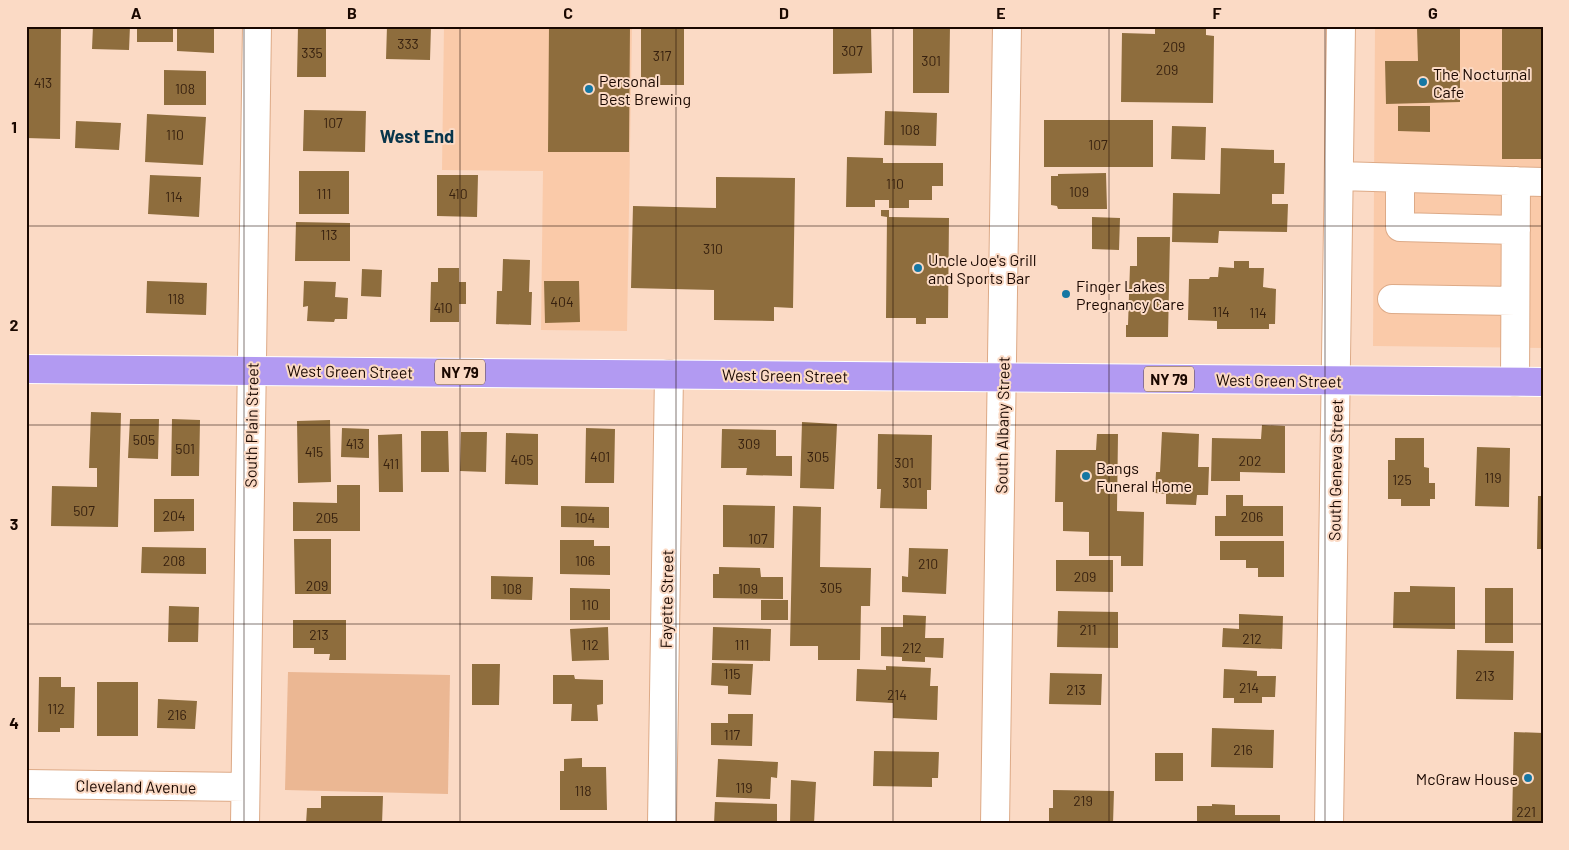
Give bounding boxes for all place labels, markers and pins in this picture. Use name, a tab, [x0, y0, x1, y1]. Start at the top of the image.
place label: The Nocturnal Cafe	[1433, 64, 1531, 101]
place label: Personal Best Brewing	[599, 71, 691, 108]
marker: The Nocturnal Cafe	[1417, 76, 1429, 88]
marker: Personal Best Brewing	[583, 83, 595, 95]
place label: Uncle Joe's Grill and Sports Bar	[928, 250, 1036, 287]
marker: Uncle Joe's Grill and Sports Bar	[912, 262, 924, 274]
place label: Finger Lakes Pregnancy Care	[1076, 276, 1184, 313]
marker: Finger Lakes Pregnancy Care	[1060, 288, 1072, 300]
place label: Bangs Funeral Home	[1096, 458, 1192, 495]
marker: Bangs Funeral Home	[1080, 470, 1092, 482]
place label: McGraw House	[1416, 769, 1518, 788]
marker: McGraw House	[1522, 772, 1534, 784]

